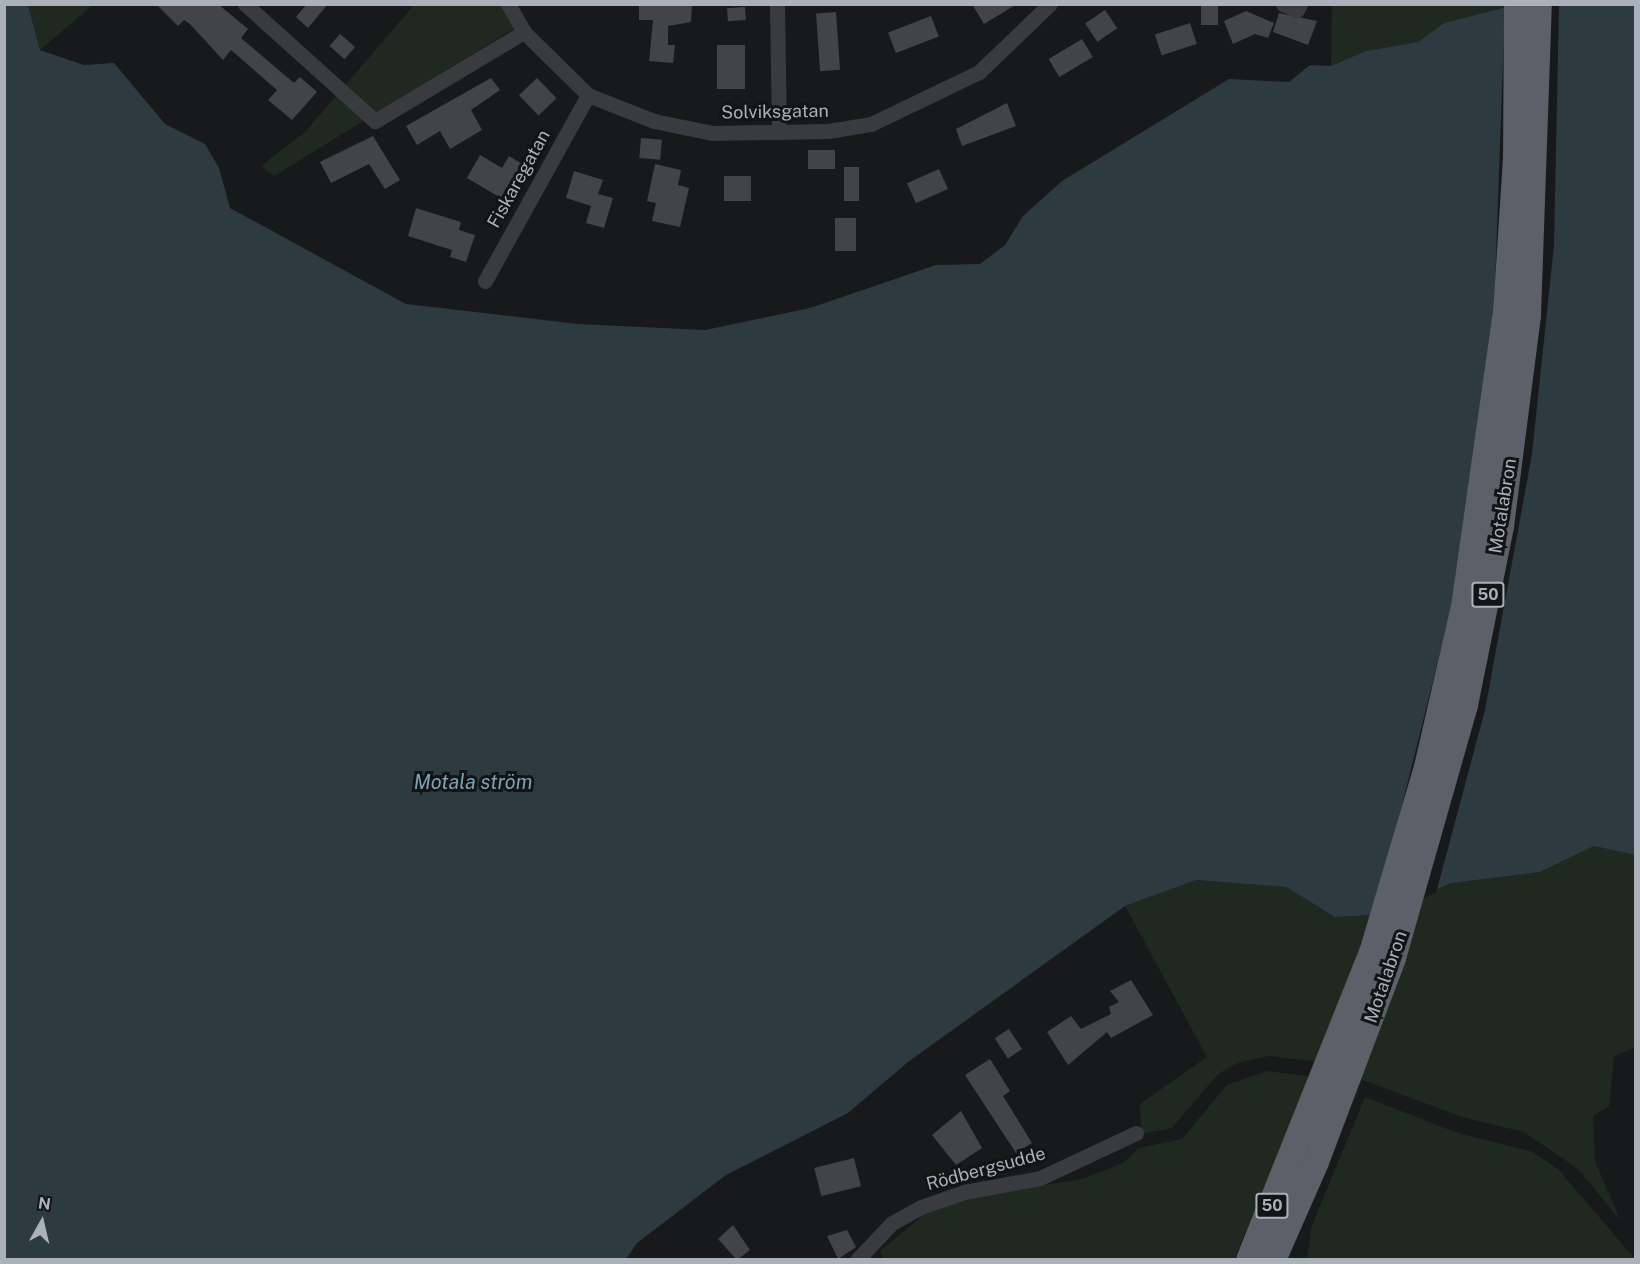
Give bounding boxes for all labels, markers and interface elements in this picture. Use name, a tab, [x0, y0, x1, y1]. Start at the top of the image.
street label: Solviksgatan	[721, 100, 829, 124]
street label: Fiskaregatan	[483, 126, 555, 232]
street label: Motalabron	[1485, 457, 1521, 555]
road number: 50	[1470, 582, 1506, 608]
water label: Motala ström	[414, 770, 532, 794]
street label: Motalabron	[1360, 928, 1412, 1026]
street label: Rödbergsudde	[924, 1143, 1048, 1195]
north arrow	[12, 1192, 72, 1252]
text: N	[37, 1193, 52, 1214]
road number: 50	[1254, 1193, 1290, 1219]

